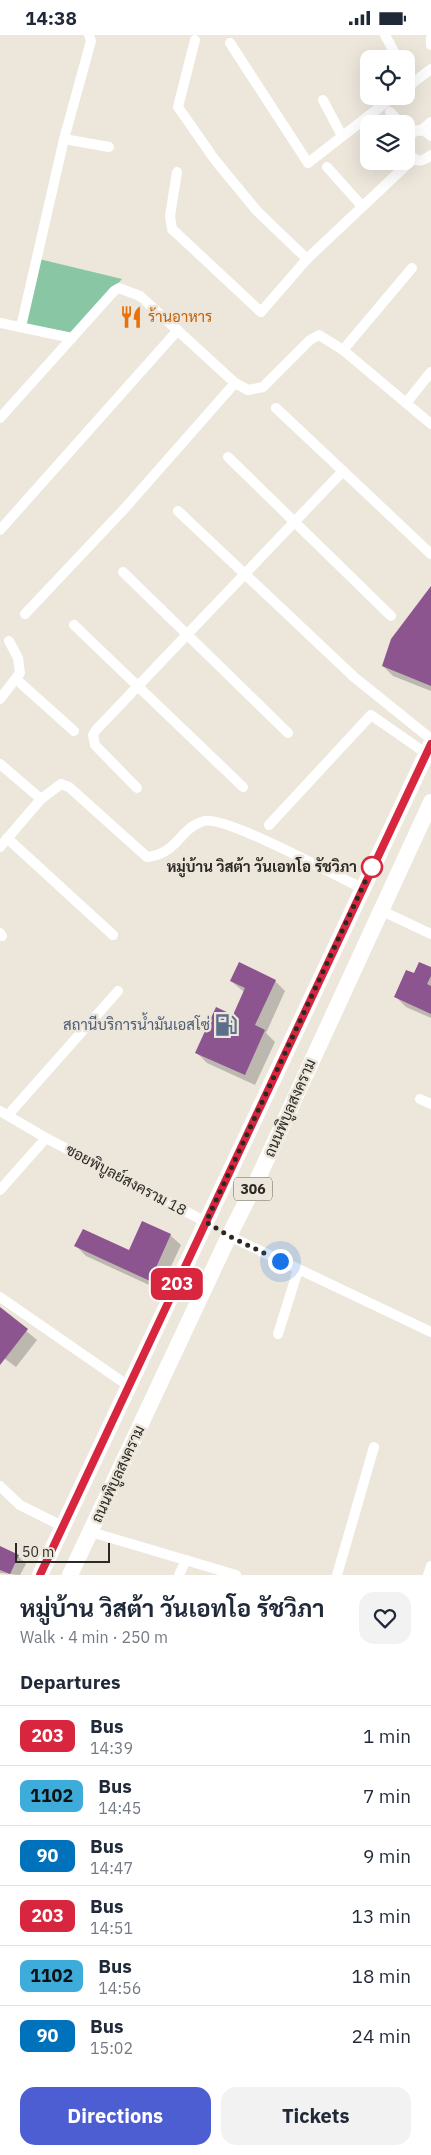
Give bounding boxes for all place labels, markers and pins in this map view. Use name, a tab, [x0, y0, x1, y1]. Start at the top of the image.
restaurant icon: ร้านอาหาร	[118, 304, 144, 330]
place label: ร้านอาหาร	[148, 307, 212, 326]
place label: หมู่บ้าน วิสต้า วันเอทโอ รัชวิภา	[167, 856, 357, 878]
marker: หมู่บ้าน วิสต้า วันเอทโอ รัชวิภา	[361, 856, 383, 878]
place label: สถานีบริการน้ำมันเอสโซ่	[63, 1012, 210, 1034]
fuel station icon: สถานีบริการน้ำมันเอสโซ่	[213, 1012, 239, 1038]

